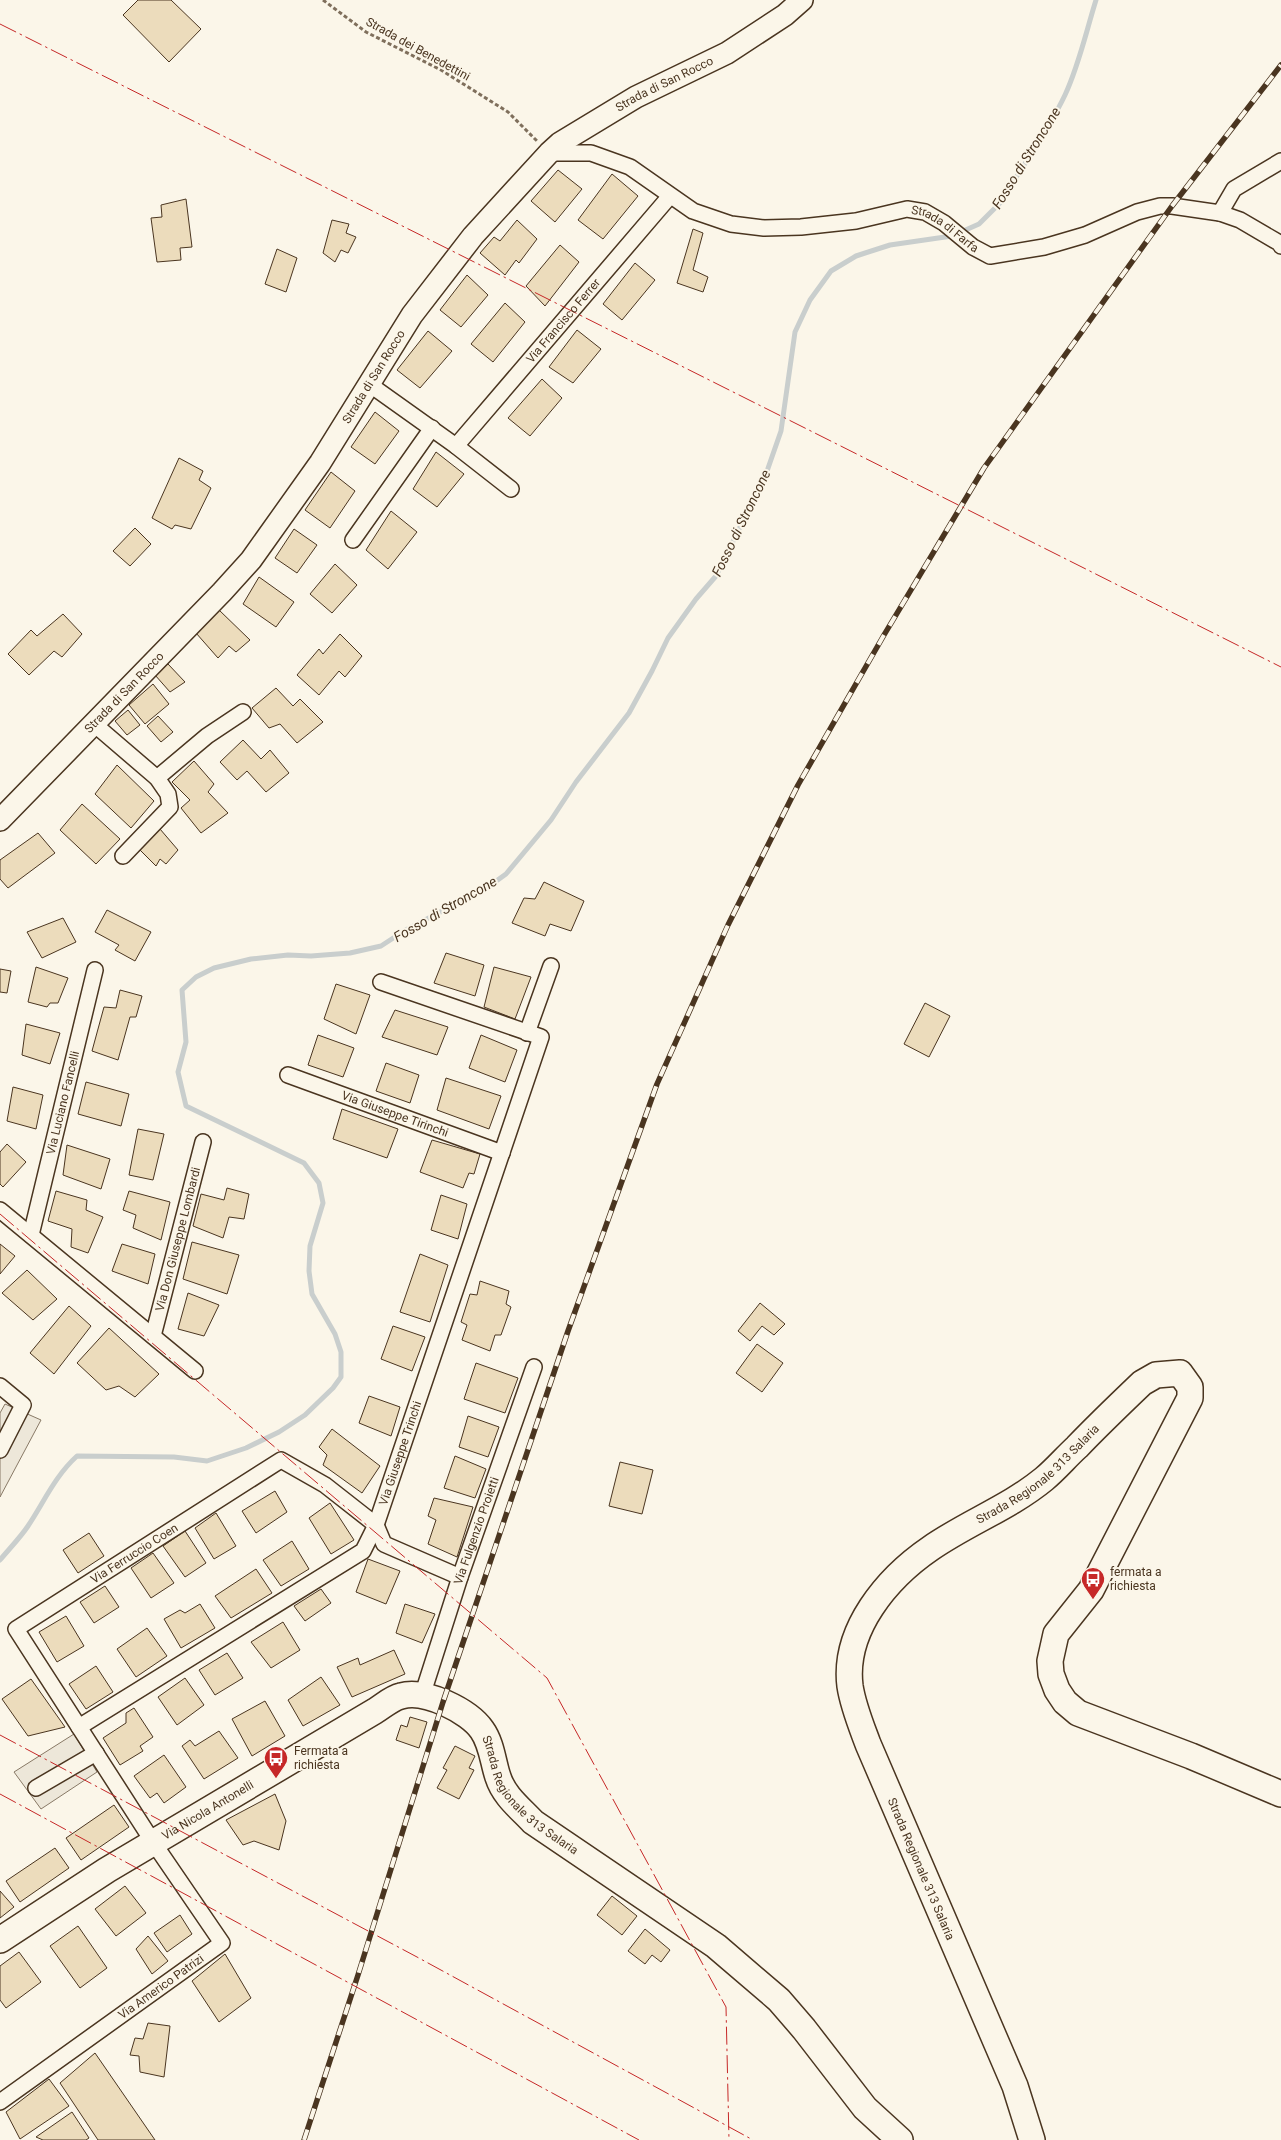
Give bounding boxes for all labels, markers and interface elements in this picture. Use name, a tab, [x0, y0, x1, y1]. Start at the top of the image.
street label: Strada dei Benedettini	[363, 15, 473, 84]
street label: Strada di San Rocco	[613, 54, 716, 115]
water label: Fosso di Stroncone	[988, 104, 1064, 212]
street label: Strada di Farfa	[910, 203, 981, 255]
street label: Via Francisco Ferrer	[523, 276, 603, 366]
street label: Strada di San Rocco	[339, 327, 408, 426]
water label: Fosso di Stroncone	[708, 467, 774, 579]
street label: Strada di San Rocco	[82, 649, 167, 736]
water label: Fosso di Stroncone	[391, 873, 499, 945]
street label: Via Luciano Fancelli	[44, 1049, 82, 1156]
street label: Via Giuseppe Tirinchi	[340, 1088, 450, 1140]
street label: Via Don Giuseppe Lombardi	[153, 1165, 203, 1313]
street label: Via Giuseppe Trinchi	[376, 1399, 424, 1507]
street label: Strada Regionale 313 Salaria	[974, 1422, 1102, 1527]
street label: Via Fulgenzio Proietti	[451, 1475, 502, 1586]
street label: Via Ferruccio Coen	[88, 1521, 181, 1587]
place label: fermata a richiesta	[1110, 1565, 1161, 1593]
bus stop icon: fermata a richiesta	[1080, 1566, 1106, 1600]
street label: Strada Regionale 313 Salaria	[479, 1733, 581, 1858]
place label: Fermata a richiesta	[294, 1744, 348, 1772]
bus stop icon: Fermata a richiesta	[263, 1745, 289, 1779]
street label: Via Nicola Antonelli	[159, 1778, 256, 1843]
street label: Strada Regionale 313 Salaria	[885, 1796, 957, 1942]
street label: Via Americo Patrizi	[116, 1951, 206, 2022]

